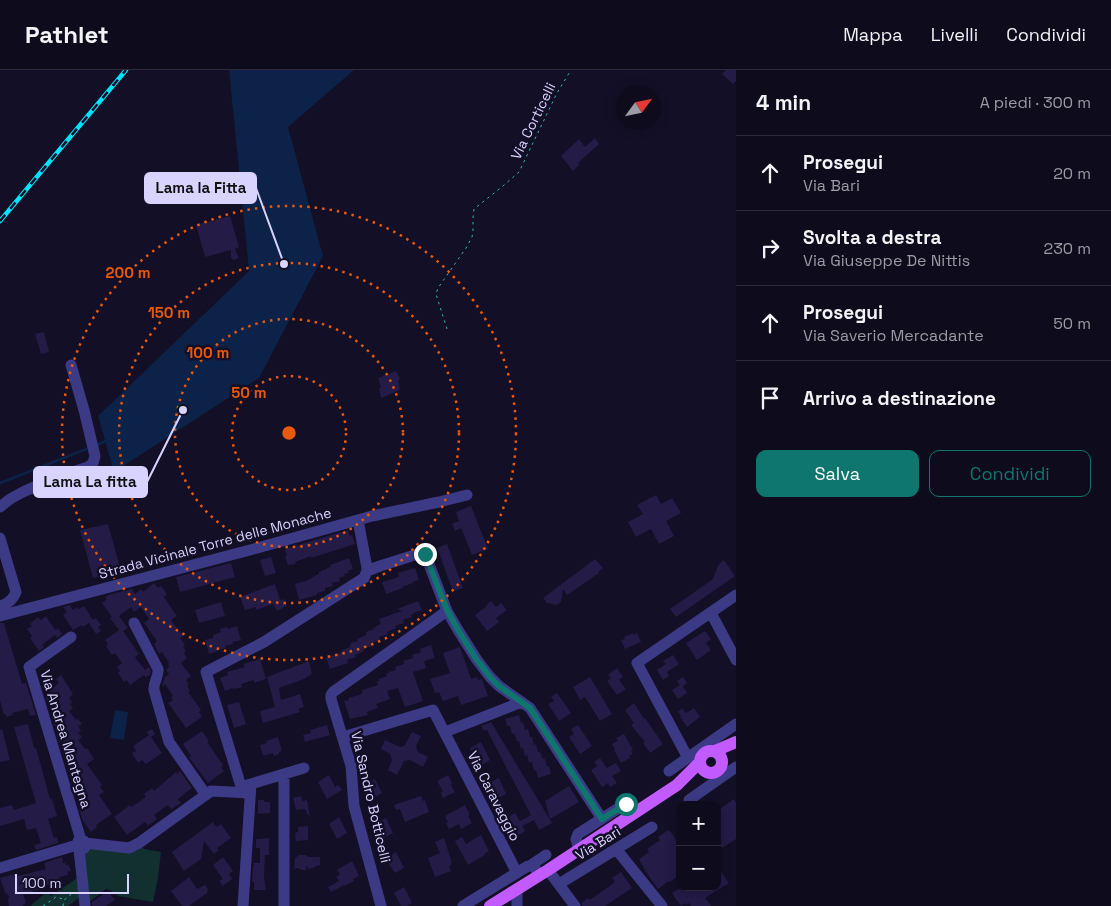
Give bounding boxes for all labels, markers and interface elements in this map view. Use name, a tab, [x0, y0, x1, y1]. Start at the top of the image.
text: Pathlet	[25, 19, 109, 50]
text: Mappa	[843, 23, 903, 46]
text: Livelli	[931, 23, 978, 46]
text: Condividi	[1006, 23, 1086, 46]
street label: Via Corticelli	[507, 80, 559, 162]
north arrow	[616, 85, 661, 130]
text: 4 min	[756, 89, 811, 116]
text: A piedi · 300 m	[980, 92, 1091, 113]
text: Prosegui	[803, 150, 883, 175]
icon: ahead	[756, 159, 784, 187]
text: 20 m	[1053, 163, 1091, 184]
callout: Lama la Fitta	[145, 173, 256, 203]
text: Via Bari	[803, 175, 860, 196]
text: Lama la Fitta	[156, 178, 247, 197]
text: Svolta a destra	[803, 225, 941, 250]
icon: right	[756, 234, 784, 262]
text: 230 m	[1044, 238, 1091, 259]
text: Via Giuseppe De Nittis	[803, 250, 970, 271]
text: 200 m	[106, 263, 150, 282]
text: Prosegui	[803, 300, 883, 325]
text: 150 m	[148, 303, 190, 322]
icon: ahead	[756, 309, 784, 337]
text: 50 m	[1053, 313, 1091, 334]
text: Via Saverio Mercadante	[803, 325, 984, 346]
text: 100 m	[187, 343, 229, 362]
text: 50 m	[231, 383, 267, 402]
icon: arrive	[756, 384, 784, 412]
text: Arrivo a destinazione	[803, 386, 996, 411]
centre of rings	[280, 424, 298, 442]
button: Salva	[756, 450, 919, 497]
button: Condividi	[929, 450, 1091, 497]
callout: Lama La fitta	[34, 467, 147, 497]
text: Lama La fitta	[43, 472, 137, 491]
street label: Strada Vicinale Torre delle Monache	[97, 503, 333, 583]
route end	[414, 543, 437, 566]
street label: Via Andrea Mantegna	[36, 668, 96, 810]
street label: Via Sandro Botticelli	[347, 729, 395, 865]
street label: Via Caravaggio	[464, 748, 524, 844]
route start	[615, 793, 638, 816]
map controls	[676, 801, 721, 891]
button: +	[676, 801, 721, 846]
street label: Via Bari	[572, 822, 624, 864]
button: −	[676, 846, 721, 891]
scale bar	[15, 871, 129, 894]
text: 100 m	[22, 874, 61, 892]

